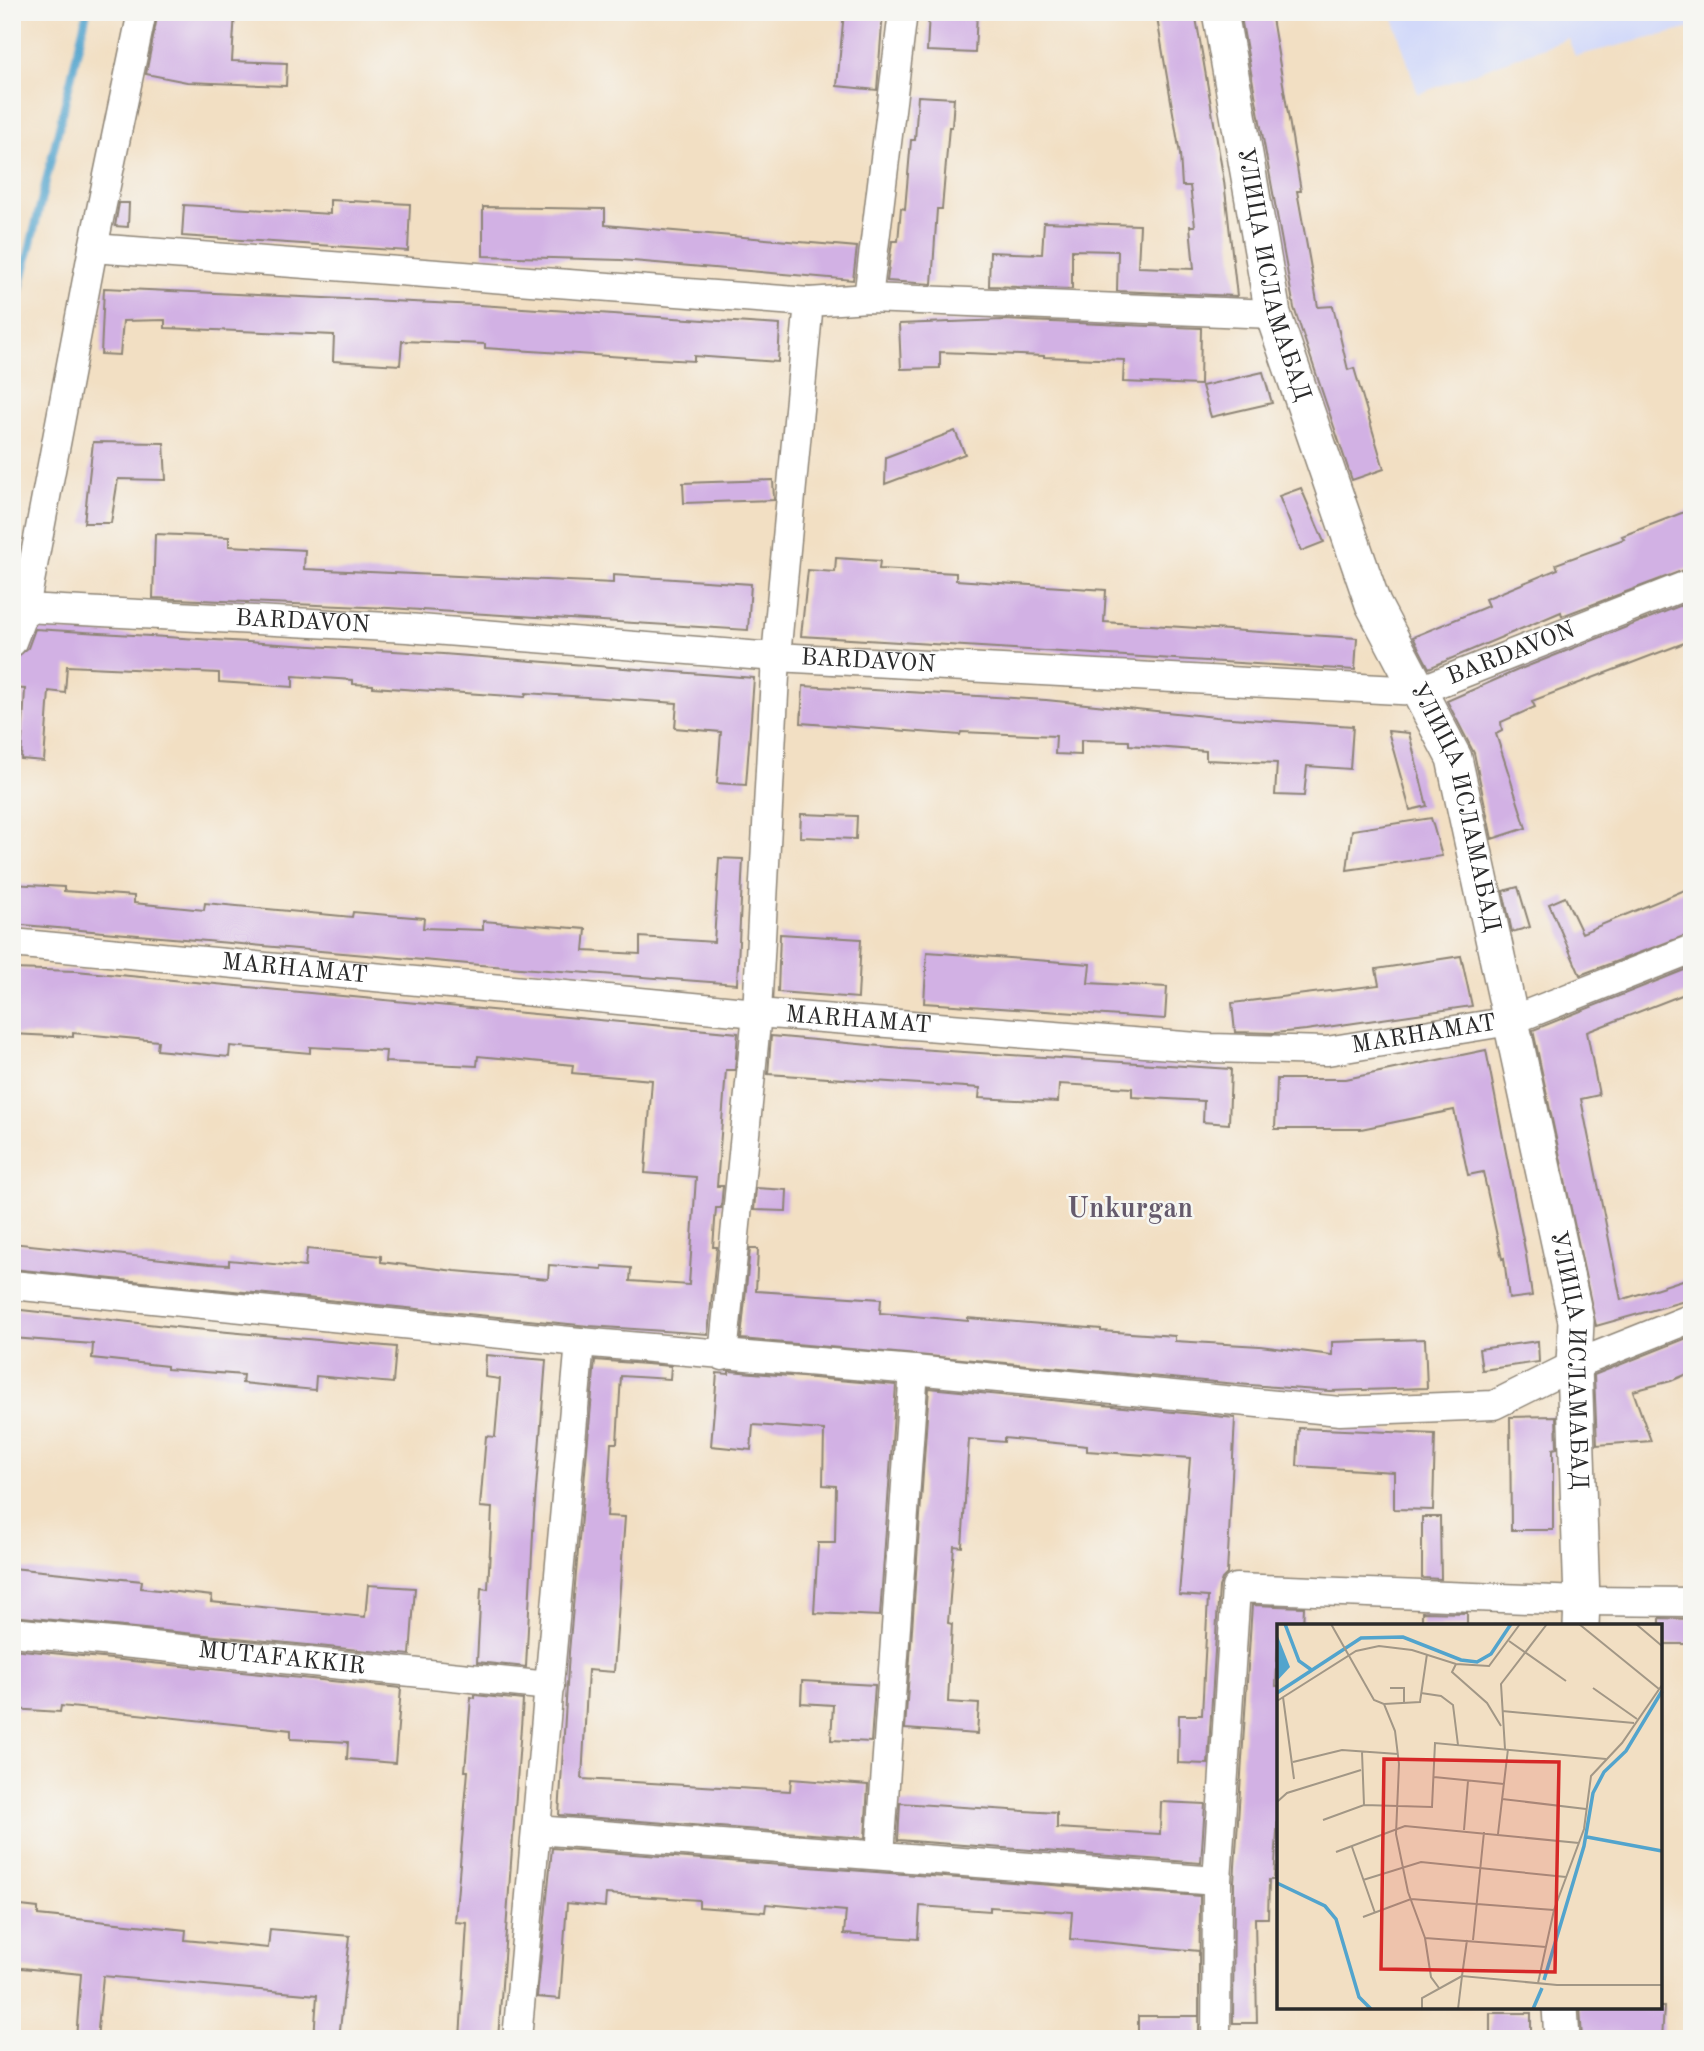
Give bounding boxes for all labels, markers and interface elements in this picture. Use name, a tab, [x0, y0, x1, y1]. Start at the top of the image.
street label: УЛИЦА ИСЛАМАБАД	[1232, 146, 1314, 404]
street label: BARDAVON	[235, 607, 371, 638]
street label: BARDAVON	[1444, 618, 1579, 690]
street label: BARDAVON	[800, 646, 936, 677]
street label: УЛИЦА ИСЛАМАБАД	[1405, 679, 1503, 934]
street label: MARHAMAT	[221, 951, 369, 988]
street label: MARHAMAT	[784, 1003, 932, 1038]
street label: MARHAMAT	[1350, 1011, 1498, 1059]
district label: Unkurgan	[1067, 1196, 1193, 1224]
street label: УЛИЦА ИСЛАМАБАД	[1545, 1229, 1590, 1490]
inset map	[1277, 1624, 1662, 2009]
street label: MUTAFAKKIR	[197, 1639, 366, 1679]

